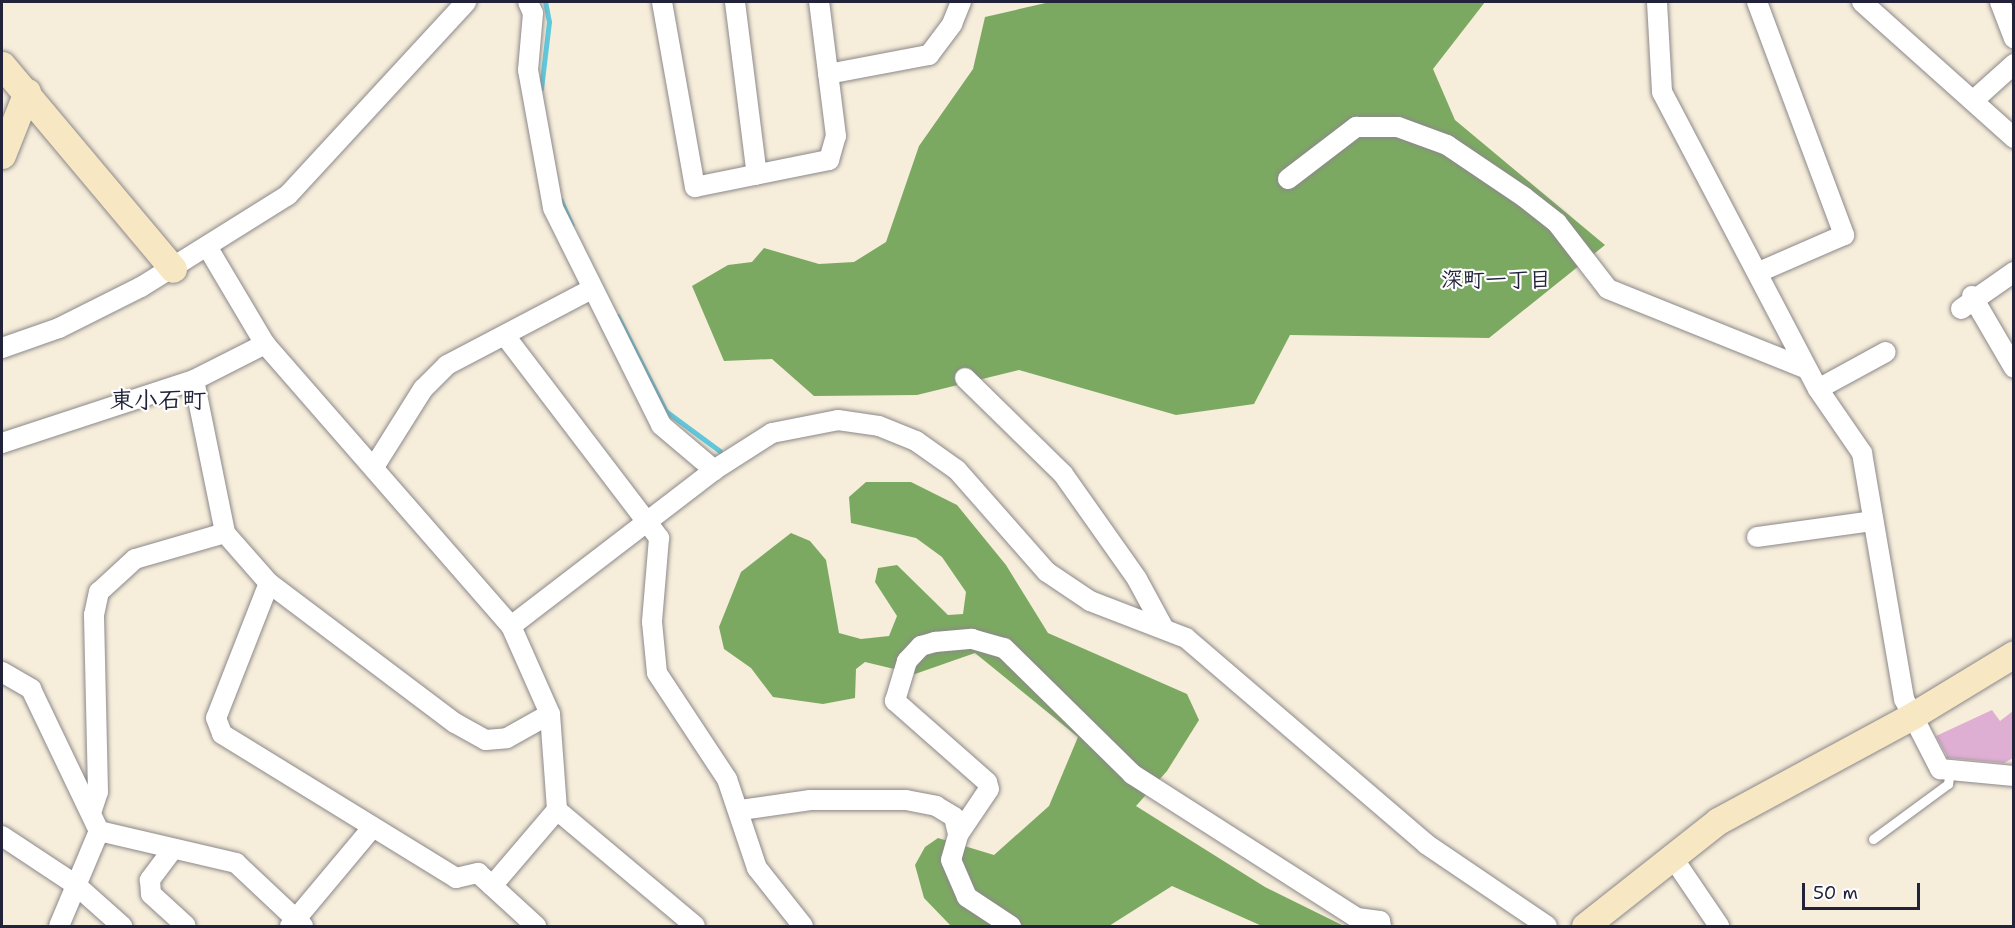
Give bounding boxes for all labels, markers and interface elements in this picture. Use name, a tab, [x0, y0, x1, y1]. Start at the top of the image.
district label: 深町一丁目	[1441, 267, 1551, 293]
district label: 東小石町	[110, 387, 206, 415]
scale bar	[1805, 871, 1924, 909]
text: 50 m	[1813, 881, 1858, 905]

